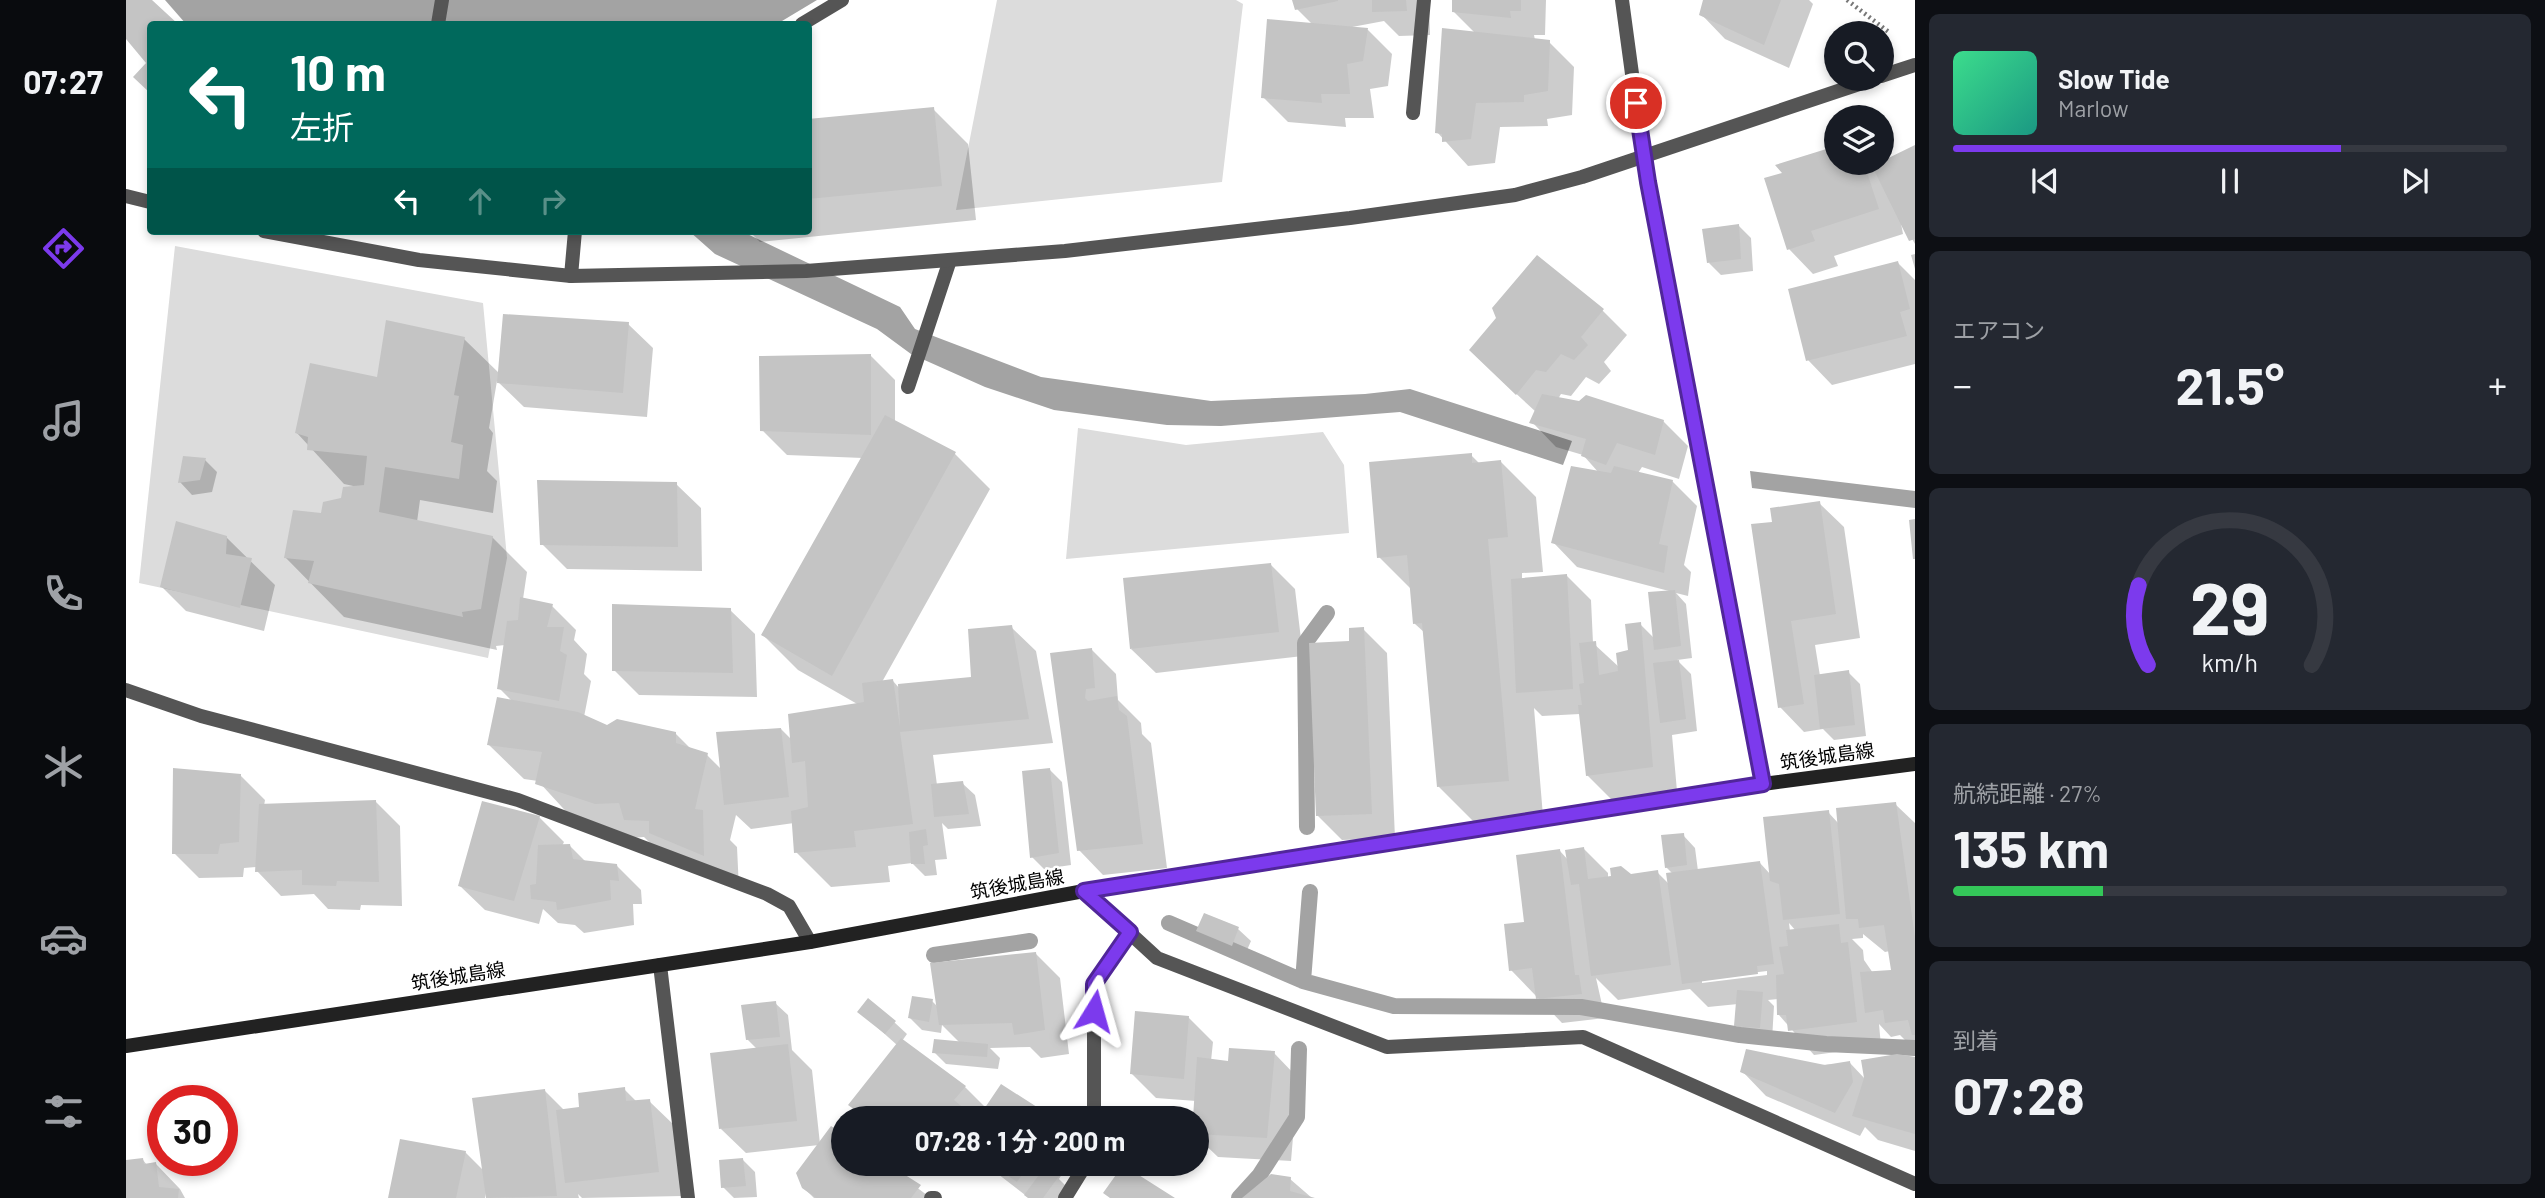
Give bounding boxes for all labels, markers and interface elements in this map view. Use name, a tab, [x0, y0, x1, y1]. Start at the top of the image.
map controls	[1824, 21, 1894, 175]
button: search	[1824, 21, 1894, 91]
text: 10 m	[290, 42, 386, 101]
icon: left	[175, 49, 266, 140]
text: 07:27	[23, 62, 103, 100]
text: Slow Tide	[2058, 63, 2170, 94]
pin	[1606, 73, 1666, 133]
icon: arrive	[1617, 84, 1655, 122]
text: Marlow	[2058, 94, 2129, 122]
button: layers	[1824, 105, 1894, 175]
text: 左折	[290, 107, 354, 145]
icon: previous	[2026, 162, 2064, 200]
icon: pause	[2211, 162, 2249, 200]
icon: next	[2396, 162, 2434, 200]
icon: left	[388, 182, 426, 220]
icon: ahead	[461, 182, 499, 220]
icon: right	[534, 182, 572, 220]
icon: directions	[39, 224, 88, 273]
text: エアコン	[1953, 316, 2045, 344]
text: 21.5°	[2176, 353, 2284, 415]
text: −	[1953, 361, 1972, 407]
text: +	[2488, 361, 2507, 407]
icon: music	[39, 396, 88, 445]
text: 29	[2190, 562, 2270, 650]
icon: phone	[39, 569, 88, 618]
text: km/h	[2202, 647, 2258, 677]
street label: 筑後城島線	[1778, 738, 1876, 774]
icon: climate	[39, 742, 88, 791]
text: 航続距離 · 27%	[1953, 779, 2102, 807]
text: 135 km	[1953, 816, 2109, 878]
street label: 筑後城島線	[968, 864, 1066, 903]
icon: car	[39, 914, 88, 963]
street label: 筑後城島線	[409, 957, 507, 994]
position arrow	[1057, 974, 1131, 1048]
text: 到着	[1953, 1026, 1999, 1054]
text: 07:28	[1953, 1063, 2085, 1125]
speed limit sign: 30	[147, 1085, 238, 1176]
icon: filters	[39, 1087, 88, 1136]
text: 07:28 · 1 分 · 200 m	[915, 1125, 1125, 1156]

